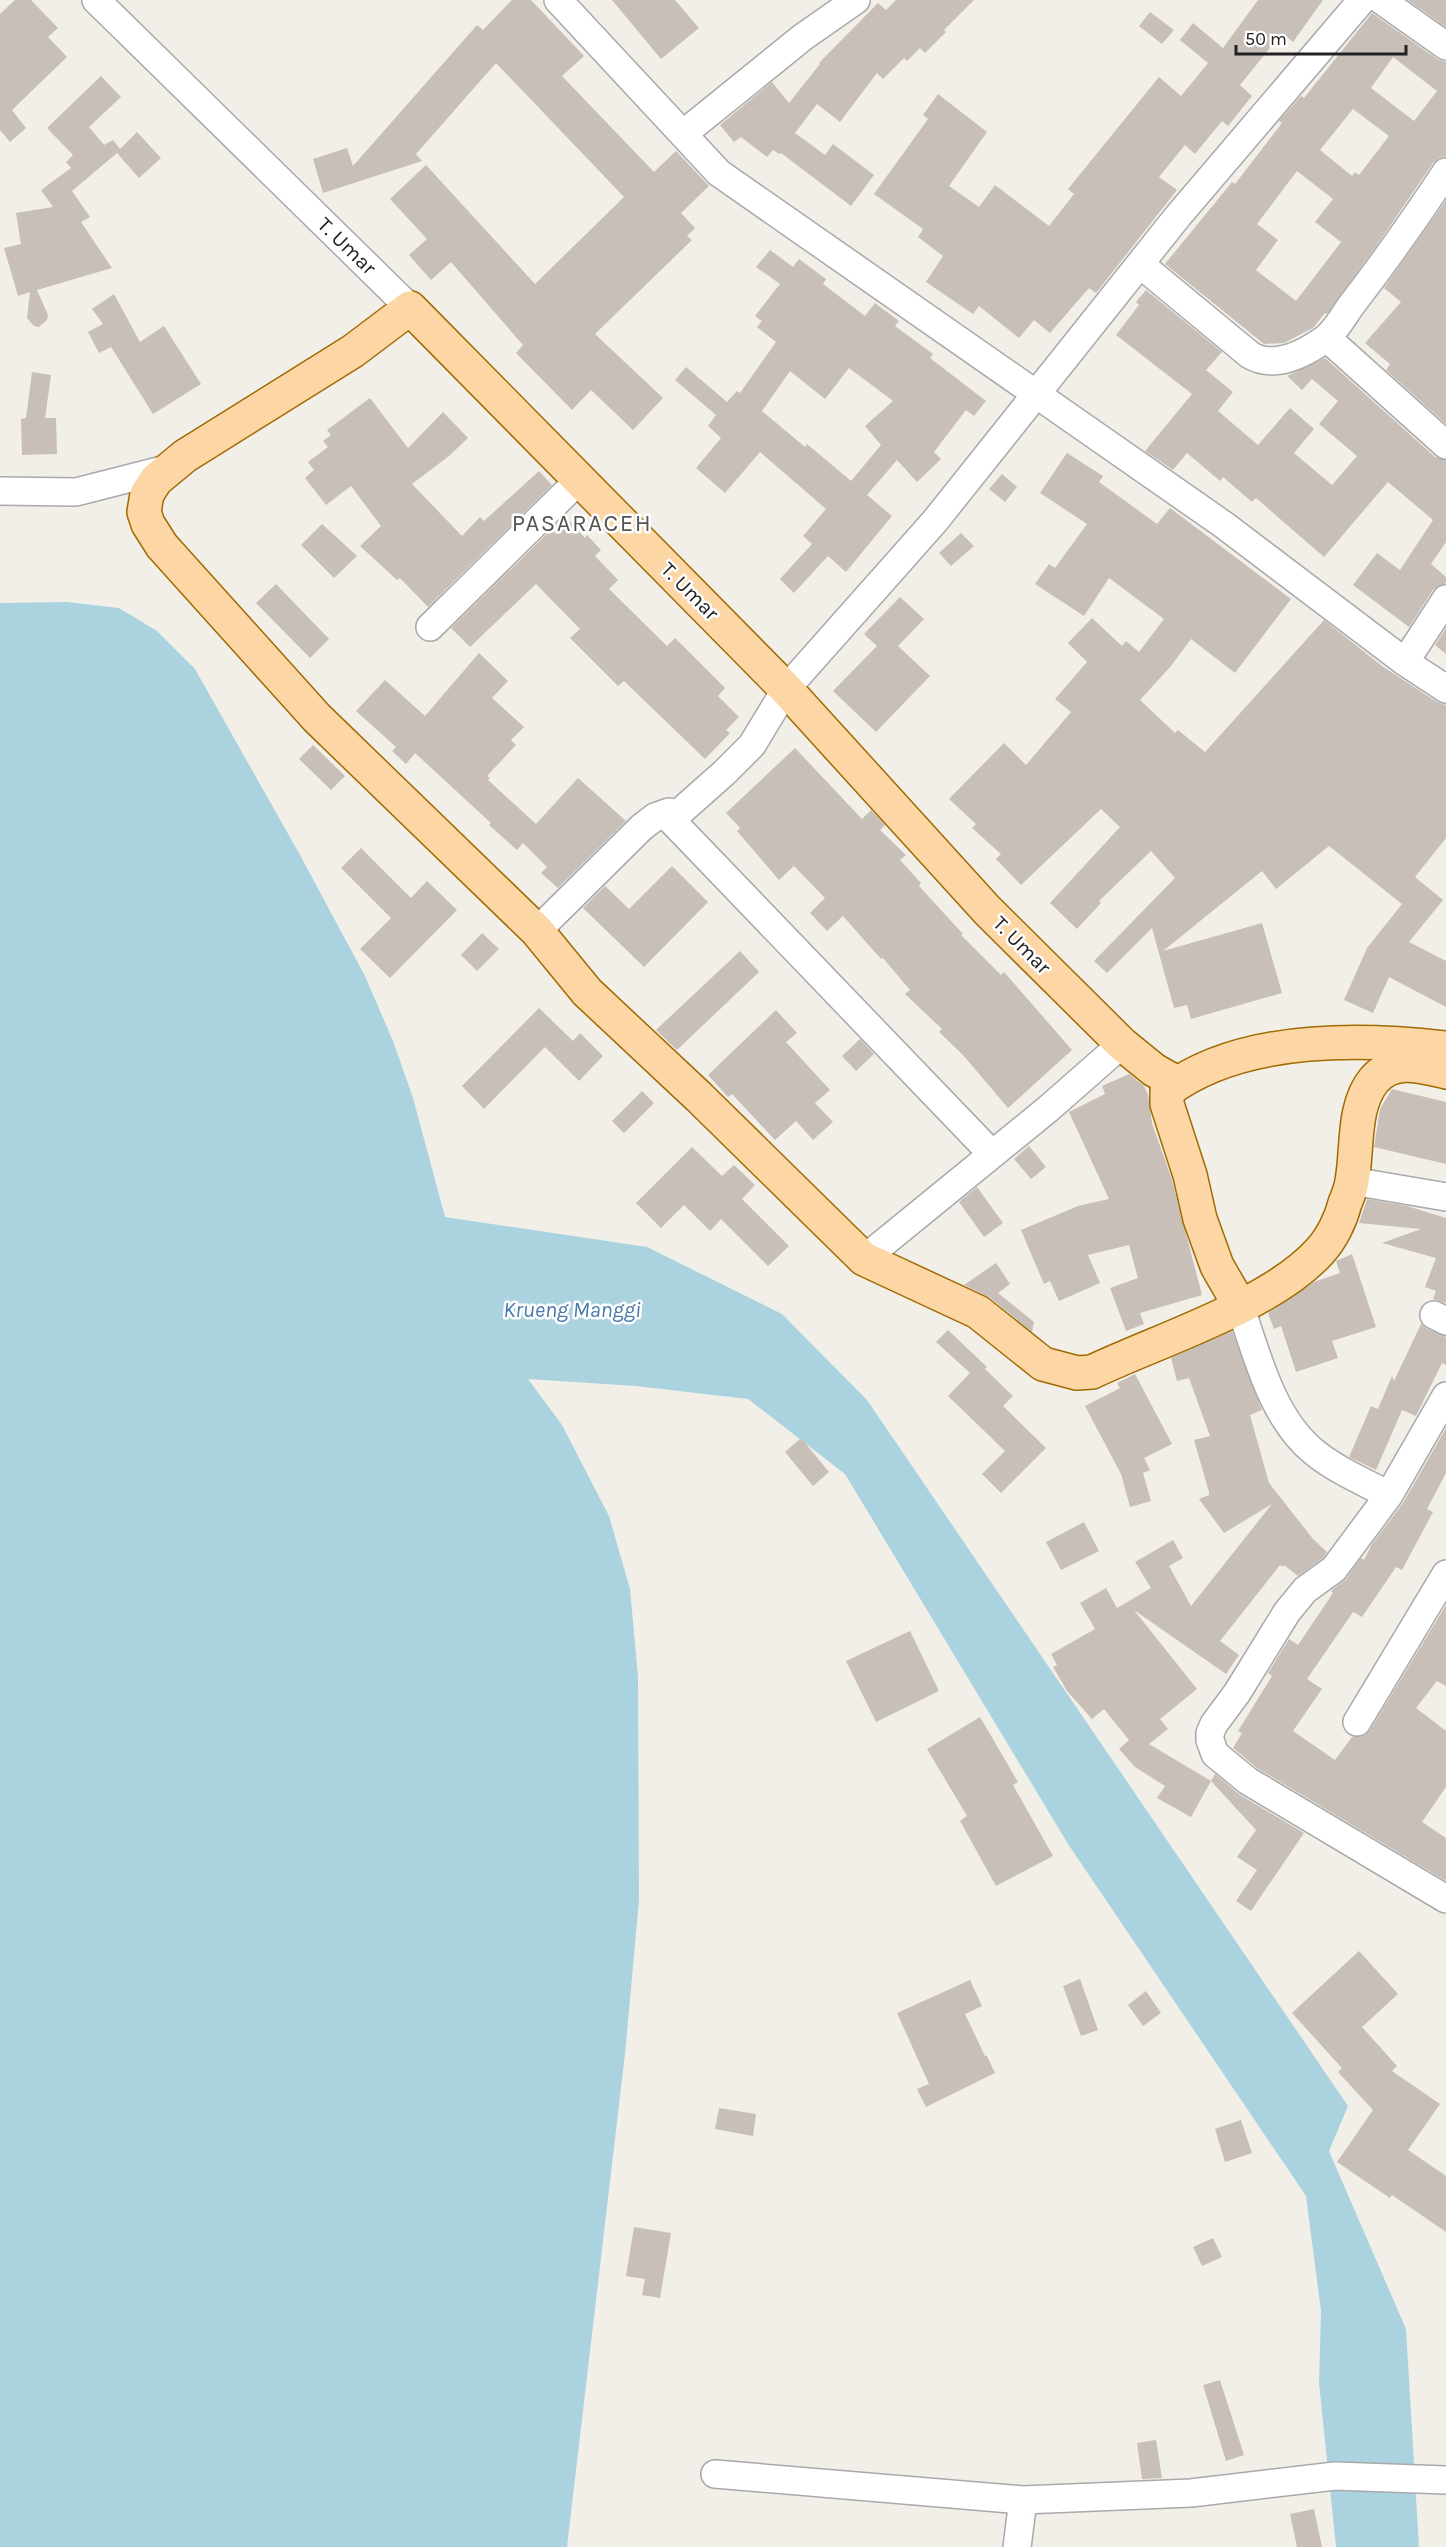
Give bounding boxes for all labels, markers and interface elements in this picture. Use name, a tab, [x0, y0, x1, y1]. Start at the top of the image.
scale bar	[1236, 18, 1406, 56]
text: 50 m	[1245, 28, 1287, 50]
street label: T. Umar	[313, 212, 381, 280]
district label: PASARACEH	[512, 509, 652, 537]
street label: T. Umar	[656, 557, 724, 625]
street label: T. Umar	[988, 911, 1056, 979]
water label: Krueng Manggi	[503, 1297, 641, 1323]

